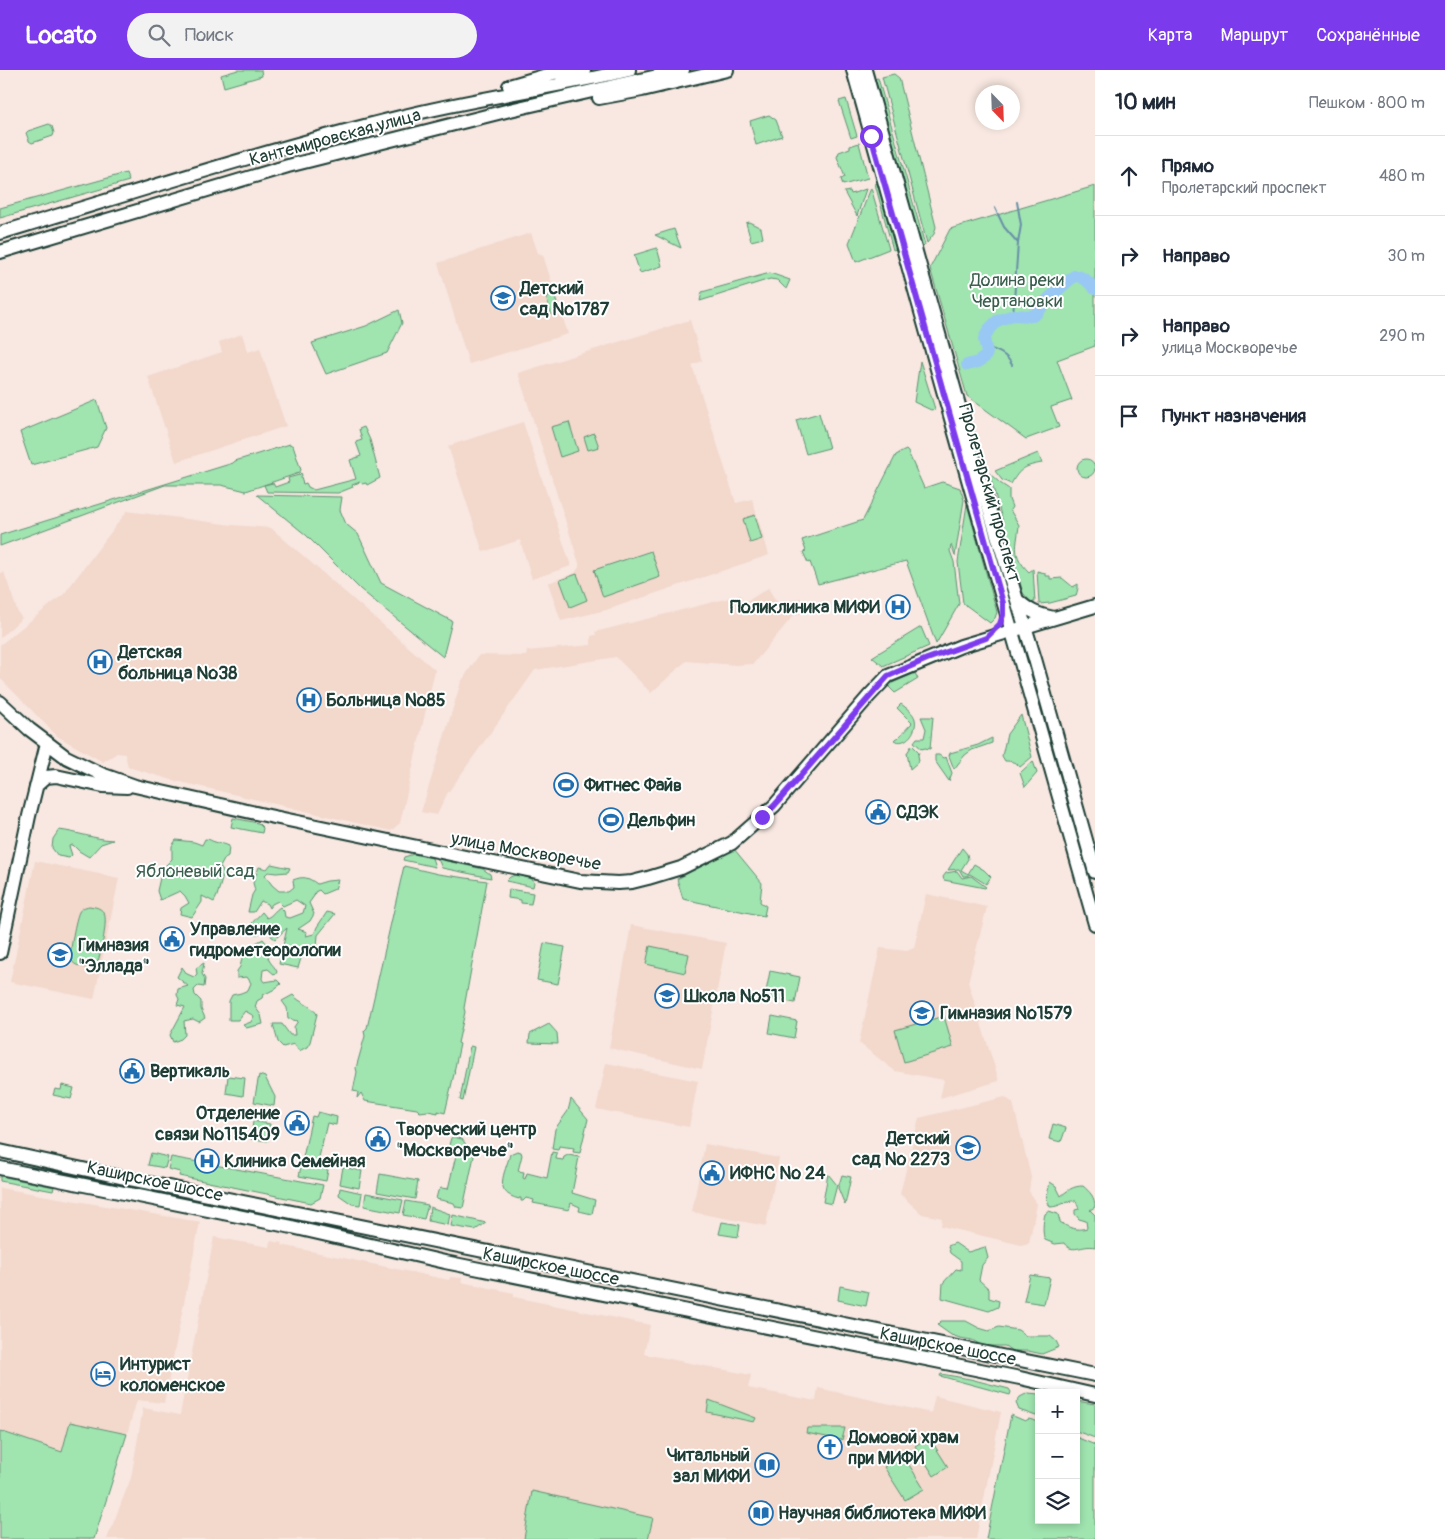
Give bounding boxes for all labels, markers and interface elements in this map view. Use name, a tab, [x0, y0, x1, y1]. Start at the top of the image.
search box	[127, 13, 477, 58]
text: Locato	[25, 21, 97, 50]
icon: search	[145, 21, 173, 49]
text: Поиск	[185, 23, 234, 47]
text: Карта	[1148, 24, 1192, 47]
text: Маршрут	[1220, 24, 1288, 47]
text: Сохранённые	[1316, 24, 1420, 47]
north arrow	[975, 85, 1020, 130]
text: 10 мин	[1115, 89, 1176, 116]
text: Пешком · 800 m	[1309, 93, 1425, 113]
street label: Кантемировская улица	[247, 104, 423, 171]
route start	[860, 125, 883, 148]
text: Прямо	[1162, 154, 1214, 178]
icon: ahead	[1115, 162, 1143, 190]
text: 480 m	[1379, 166, 1425, 186]
text: Пролетарский проспект	[1162, 178, 1326, 198]
icon: right	[1115, 242, 1143, 270]
text: Направо	[1162, 244, 1230, 268]
text: 30 m	[1387, 246, 1425, 266]
park label: Долина реки Чертановки	[969, 269, 1064, 313]
place label: Детский сад №1787	[519, 277, 610, 321]
school or university icon: Детский сад №1787	[490, 285, 516, 311]
text: Направо	[1162, 314, 1230, 338]
icon: right	[1115, 322, 1143, 350]
text: 290 m	[1379, 326, 1425, 346]
text: улица Москворечье	[1162, 338, 1297, 358]
street label: Пролетарский проспект	[953, 401, 1026, 585]
icon: arrive	[1115, 402, 1143, 430]
text: Пункт назначения	[1162, 404, 1306, 428]
hospital icon: Поликлиника МИФИ	[885, 594, 911, 620]
place label: Поликлиника МИФИ	[730, 596, 880, 619]
place label: Детская больница №38	[117, 641, 237, 685]
hospital icon: Детская больница №38	[87, 649, 113, 675]
hospital icon: Больница №85	[296, 687, 322, 713]
place label: Больница №85	[326, 689, 446, 712]
sports icon: Фитнес Файв	[553, 772, 579, 798]
place label: Фитнес Файв	[583, 774, 682, 797]
public building icon: СДЭК	[865, 799, 891, 825]
place label: СДЭК	[896, 801, 939, 824]
route end	[751, 806, 774, 829]
sports icon: Дельфин	[598, 807, 624, 833]
place label: Дельфин	[627, 809, 695, 832]
street label: улица Москворечье	[448, 827, 603, 876]
park label: Яблоневый сад	[135, 860, 255, 883]
place label: Управление гидрометеорологии	[189, 918, 341, 962]
public building icon: Управление гидрометеорологии	[159, 926, 185, 952]
place label: Гимназия "Эллада"	[78, 934, 150, 978]
school or university icon: Гимназия "Эллада"	[47, 942, 73, 968]
school or university icon: Школа №511	[654, 983, 680, 1009]
place label: Школа №511	[683, 985, 785, 1008]
school or university icon: Гимназия №1579	[909, 1000, 935, 1026]
place label: Гимназия №1579	[940, 1002, 1072, 1025]
public building icon: Вертикаль	[119, 1058, 145, 1084]
place label: Вертикаль	[150, 1060, 230, 1083]
place label: Отделение связи №115409	[154, 1102, 281, 1146]
public building icon: Отделение связи №115409	[284, 1110, 310, 1136]
place label: Творческий центр "Москворечье"	[395, 1118, 537, 1162]
public building icon: Творческий центр "Москворечье"	[365, 1126, 391, 1152]
place label: Детский сад № 2273	[851, 1127, 950, 1171]
school or university icon: Детский сад № 2273	[955, 1135, 981, 1161]
hospital icon: Клиника Семейная	[194, 1148, 220, 1174]
place label: Клиника Семейная	[224, 1150, 366, 1173]
street label: Каширское шоссе	[85, 1156, 225, 1207]
public building icon: ИФНС № 24	[699, 1160, 725, 1186]
place label: ИФНС № 24	[730, 1162, 826, 1185]
street label: Каширское шоссе	[481, 1242, 621, 1291]
street label: Каширское шоссе	[878, 1322, 1018, 1371]
place label: Интурист коломенское	[120, 1353, 226, 1397]
hotel icon: Интурист коломенское	[90, 1361, 116, 1387]
map controls	[1035, 1389, 1080, 1524]
button: +	[1035, 1389, 1080, 1434]
place label: Домовой храм при МИФИ	[847, 1426, 959, 1470]
church icon: Домовой храм при МИФИ	[817, 1434, 843, 1460]
button: −	[1035, 1434, 1080, 1479]
place label: Читальный зал МИФИ	[667, 1444, 750, 1488]
library icon: Читальный зал МИФИ	[754, 1452, 780, 1478]
button: layers	[1035, 1479, 1080, 1524]
library icon: Научная библиотека МИФИ	[748, 1500, 774, 1526]
place label: Научная библиотека МИФИ	[778, 1502, 986, 1525]

